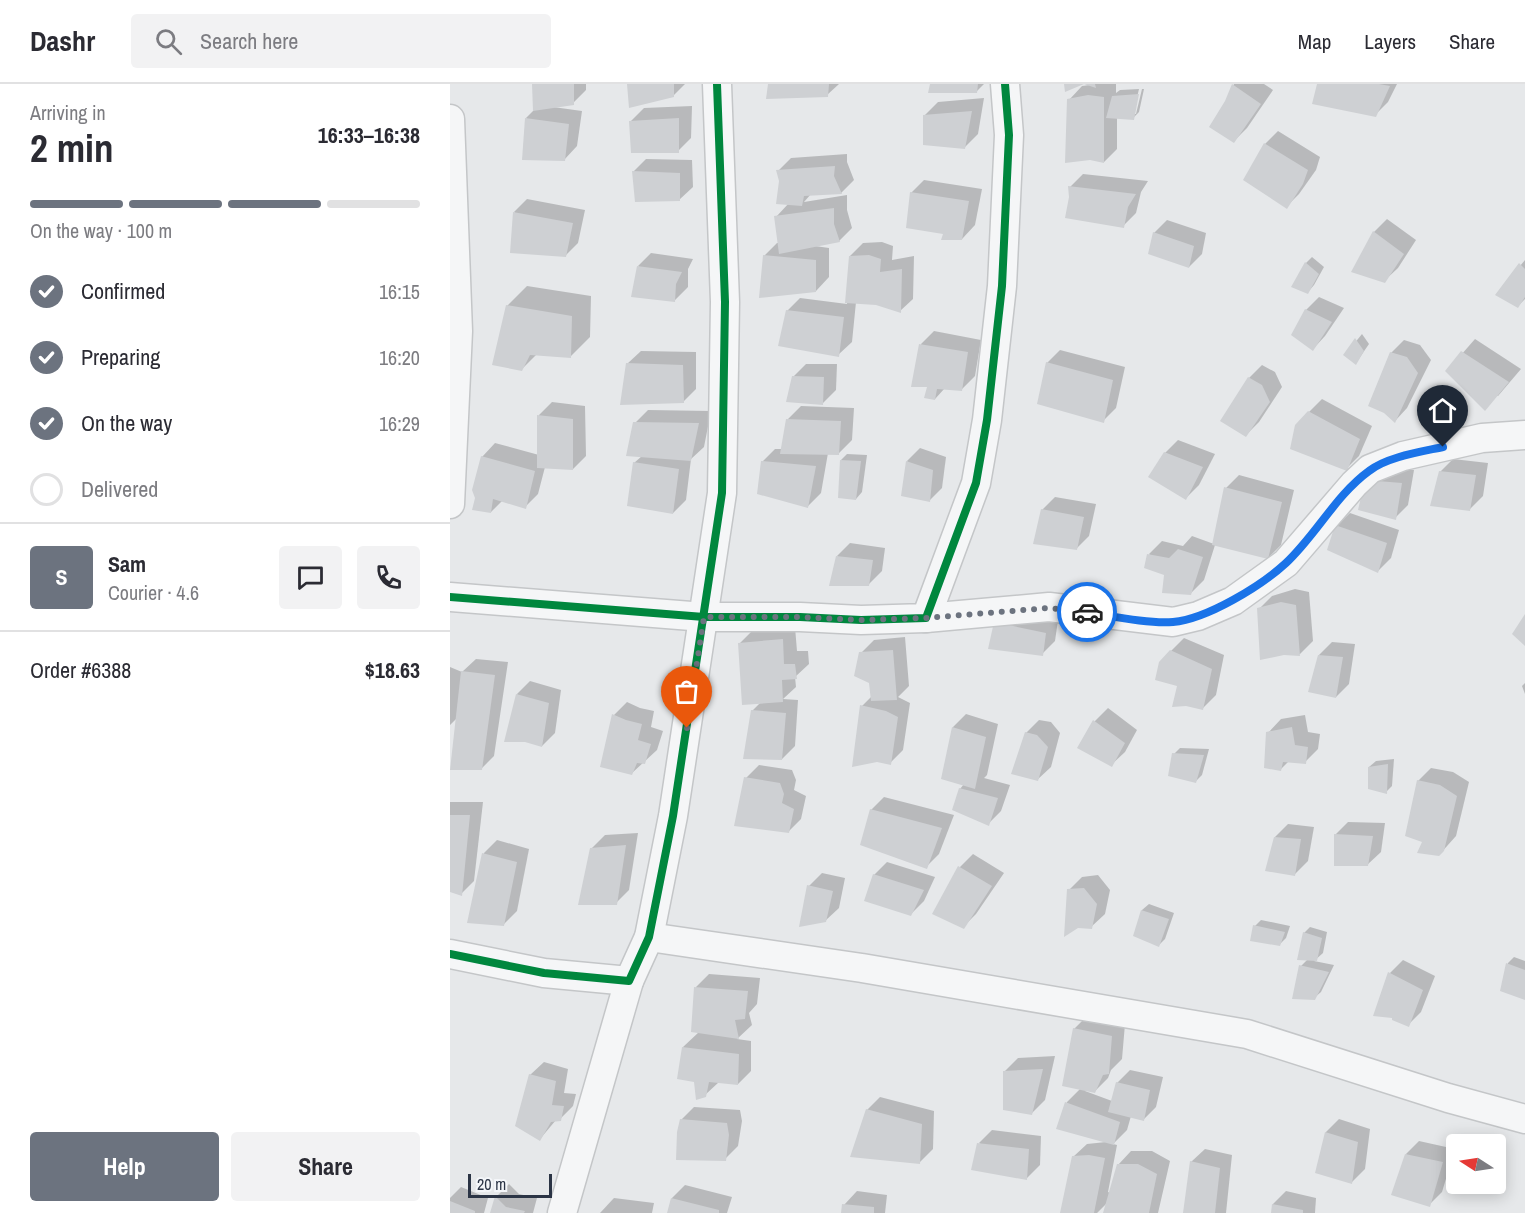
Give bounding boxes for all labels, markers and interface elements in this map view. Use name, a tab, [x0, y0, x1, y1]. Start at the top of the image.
search box	[131, 14, 551, 68]
text: Dashr	[30, 22, 95, 60]
icon: search	[152, 25, 185, 58]
text: Search here	[200, 26, 298, 56]
text: Map	[1298, 27, 1331, 56]
text: Layers	[1364, 27, 1416, 56]
text: Share	[1449, 27, 1495, 56]
text: Arriving in	[30, 99, 106, 126]
text: 16:33–16:38	[318, 120, 420, 150]
text: 2 min	[30, 122, 114, 174]
text: On the way · 100 m	[30, 217, 172, 244]
icon: check	[30, 275, 63, 308]
text: Confirmed	[81, 276, 165, 306]
text: 16:15	[379, 278, 420, 305]
icon: check	[30, 341, 63, 374]
text: Preparing	[81, 342, 160, 372]
text: 16:20	[379, 344, 420, 371]
pin	[1417, 385, 1468, 447]
icon: home	[1426, 394, 1459, 427]
icon: check	[30, 407, 63, 440]
text: On the way	[81, 408, 172, 438]
text: 16:29	[379, 410, 420, 437]
text: Delivered	[81, 474, 158, 504]
button: chat	[279, 546, 342, 609]
button: phone	[357, 546, 420, 609]
text: Sam	[108, 549, 146, 579]
text: S	[55, 562, 68, 592]
text: Courier · 4.6	[108, 579, 199, 606]
courier	[1057, 582, 1117, 642]
icon: car	[1071, 596, 1104, 629]
text: Order #6388	[30, 655, 131, 685]
text: $18.63	[365, 655, 420, 685]
pin	[661, 666, 712, 728]
icon: bag	[670, 675, 703, 708]
button: Help	[30, 1132, 219, 1201]
button: Share	[231, 1132, 420, 1201]
north arrow	[1446, 1134, 1506, 1194]
map controls	[1446, 1134, 1506, 1194]
scale bar	[468, 1171, 552, 1198]
text: 20 m	[477, 1173, 506, 1195]

